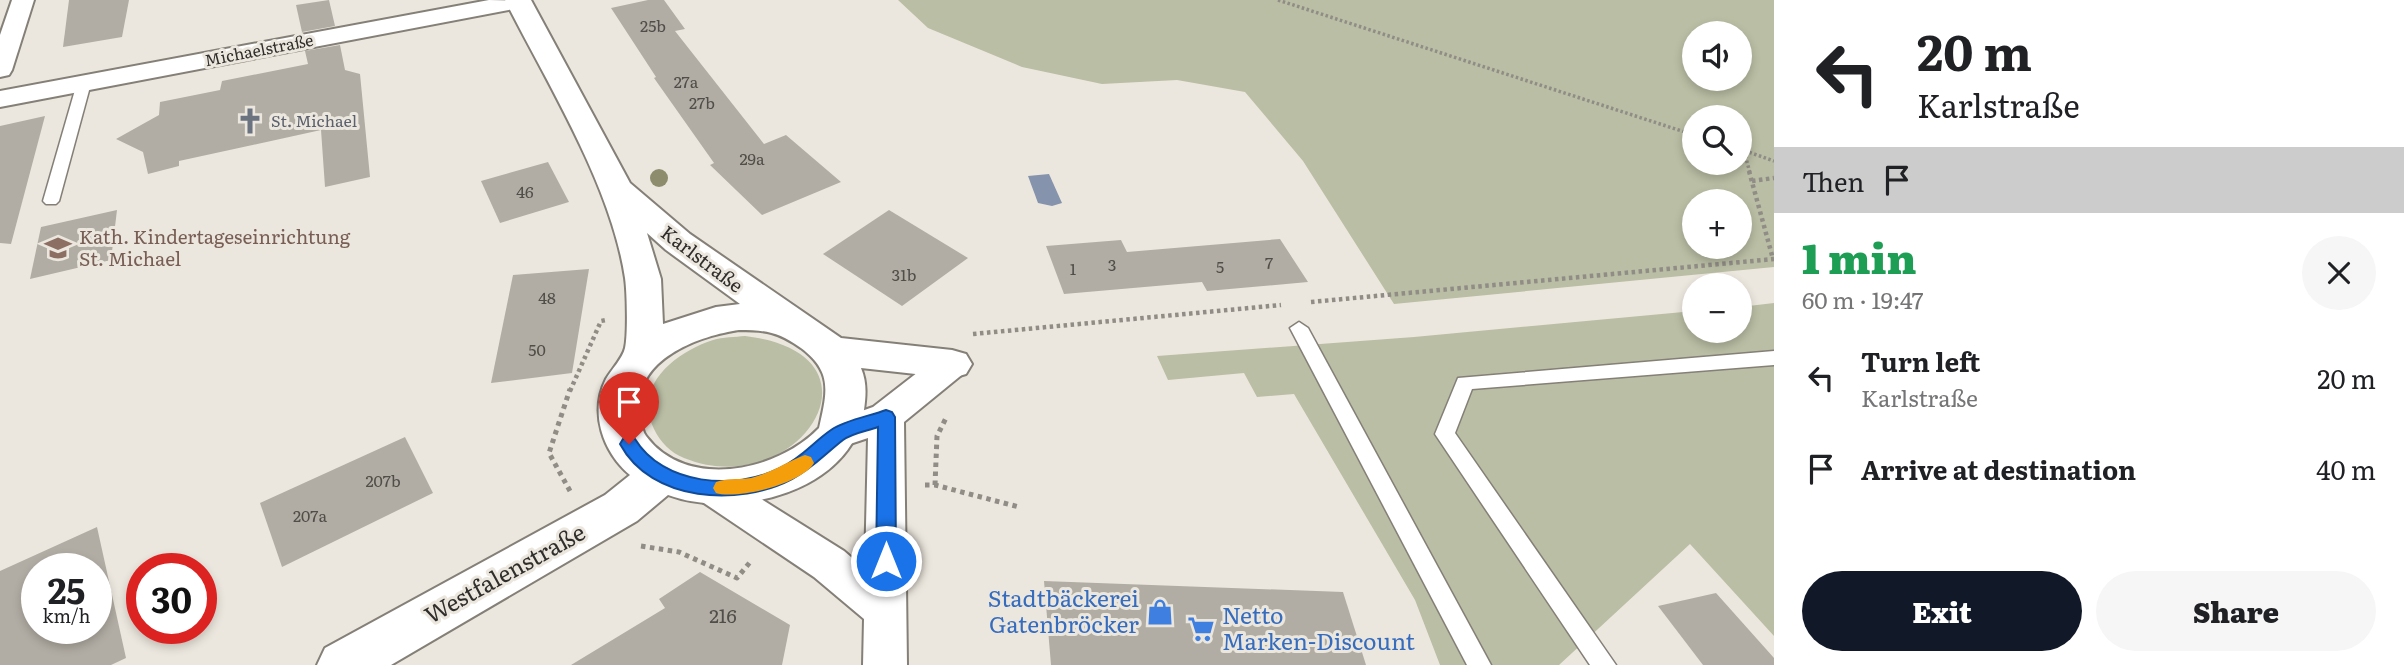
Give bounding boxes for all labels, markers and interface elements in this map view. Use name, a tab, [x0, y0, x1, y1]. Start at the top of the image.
house number: 25b	[640, 13, 666, 37]
text: 20 m	[1917, 13, 2032, 86]
map controls	[1682, 21, 1752, 343]
button: sound	[1682, 21, 1752, 91]
street label: Michaelstraße	[202, 27, 315, 71]
icon: left	[1802, 28, 1893, 119]
house number: 27a	[674, 69, 699, 93]
text: Karlstraße	[1917, 80, 2080, 128]
house number: 27b	[689, 90, 715, 114]
button: search	[1682, 105, 1752, 175]
church icon: St. Michael	[235, 106, 265, 136]
place label: St. Michael	[271, 108, 357, 132]
house number: 29a	[739, 146, 765, 170]
text: Then	[1802, 161, 1864, 200]
icon: arrive	[1878, 161, 1916, 199]
house number: 46	[516, 179, 534, 203]
button: +	[1682, 189, 1752, 259]
street label: Karlstraße	[656, 218, 750, 299]
place label: Kath. Kindertageseinrichtung St. Michael	[79, 222, 351, 272]
text: 1 min	[1802, 225, 1917, 287]
school or university icon: Kath. Kindertageseinrichtung St. Michael	[43, 233, 73, 263]
button: close	[2302, 236, 2376, 310]
house number: 7	[1265, 250, 1273, 274]
house number: 3	[1108, 252, 1116, 276]
house number: 5	[1216, 254, 1224, 278]
house number: 1	[1070, 256, 1077, 280]
house number: 31b	[892, 262, 916, 286]
button: −	[1682, 273, 1752, 343]
text: 60 m · 19:47	[1802, 282, 1924, 316]
house number: 48	[538, 285, 556, 309]
house number: 50	[528, 337, 546, 361]
text: Turn left	[1861, 341, 1980, 380]
text: 20 m	[2317, 358, 2376, 397]
icon: left	[1802, 359, 1840, 397]
pin	[599, 372, 659, 444]
text: Karlstraße	[1861, 380, 1978, 414]
icon: arrive	[610, 383, 648, 421]
text: Arrive at destination	[1861, 449, 2136, 488]
text: 40 m	[2316, 449, 2376, 488]
icon: arrive	[1802, 450, 1840, 488]
house number: 207b	[365, 468, 401, 492]
house number: 207a	[293, 503, 327, 527]
street label: Westfalenstraße	[417, 514, 591, 631]
position arrow	[849, 524, 923, 598]
speed limit sign: 30	[126, 553, 217, 644]
text: 25	[48, 563, 85, 615]
button: Exit	[1802, 571, 2082, 651]
button: Share	[2096, 571, 2376, 651]
place label: Stadtbäckerei Gatenbröcker	[988, 580, 1139, 640]
shop icon: Stadtbäckerei Gatenbröcker	[1145, 597, 1175, 627]
place label: Netto Marken-Discount	[1222, 597, 1416, 657]
house number: 216	[709, 601, 737, 629]
text: km/h	[43, 602, 90, 629]
supermarket icon: Netto Marken-Discount	[1186, 614, 1216, 644]

